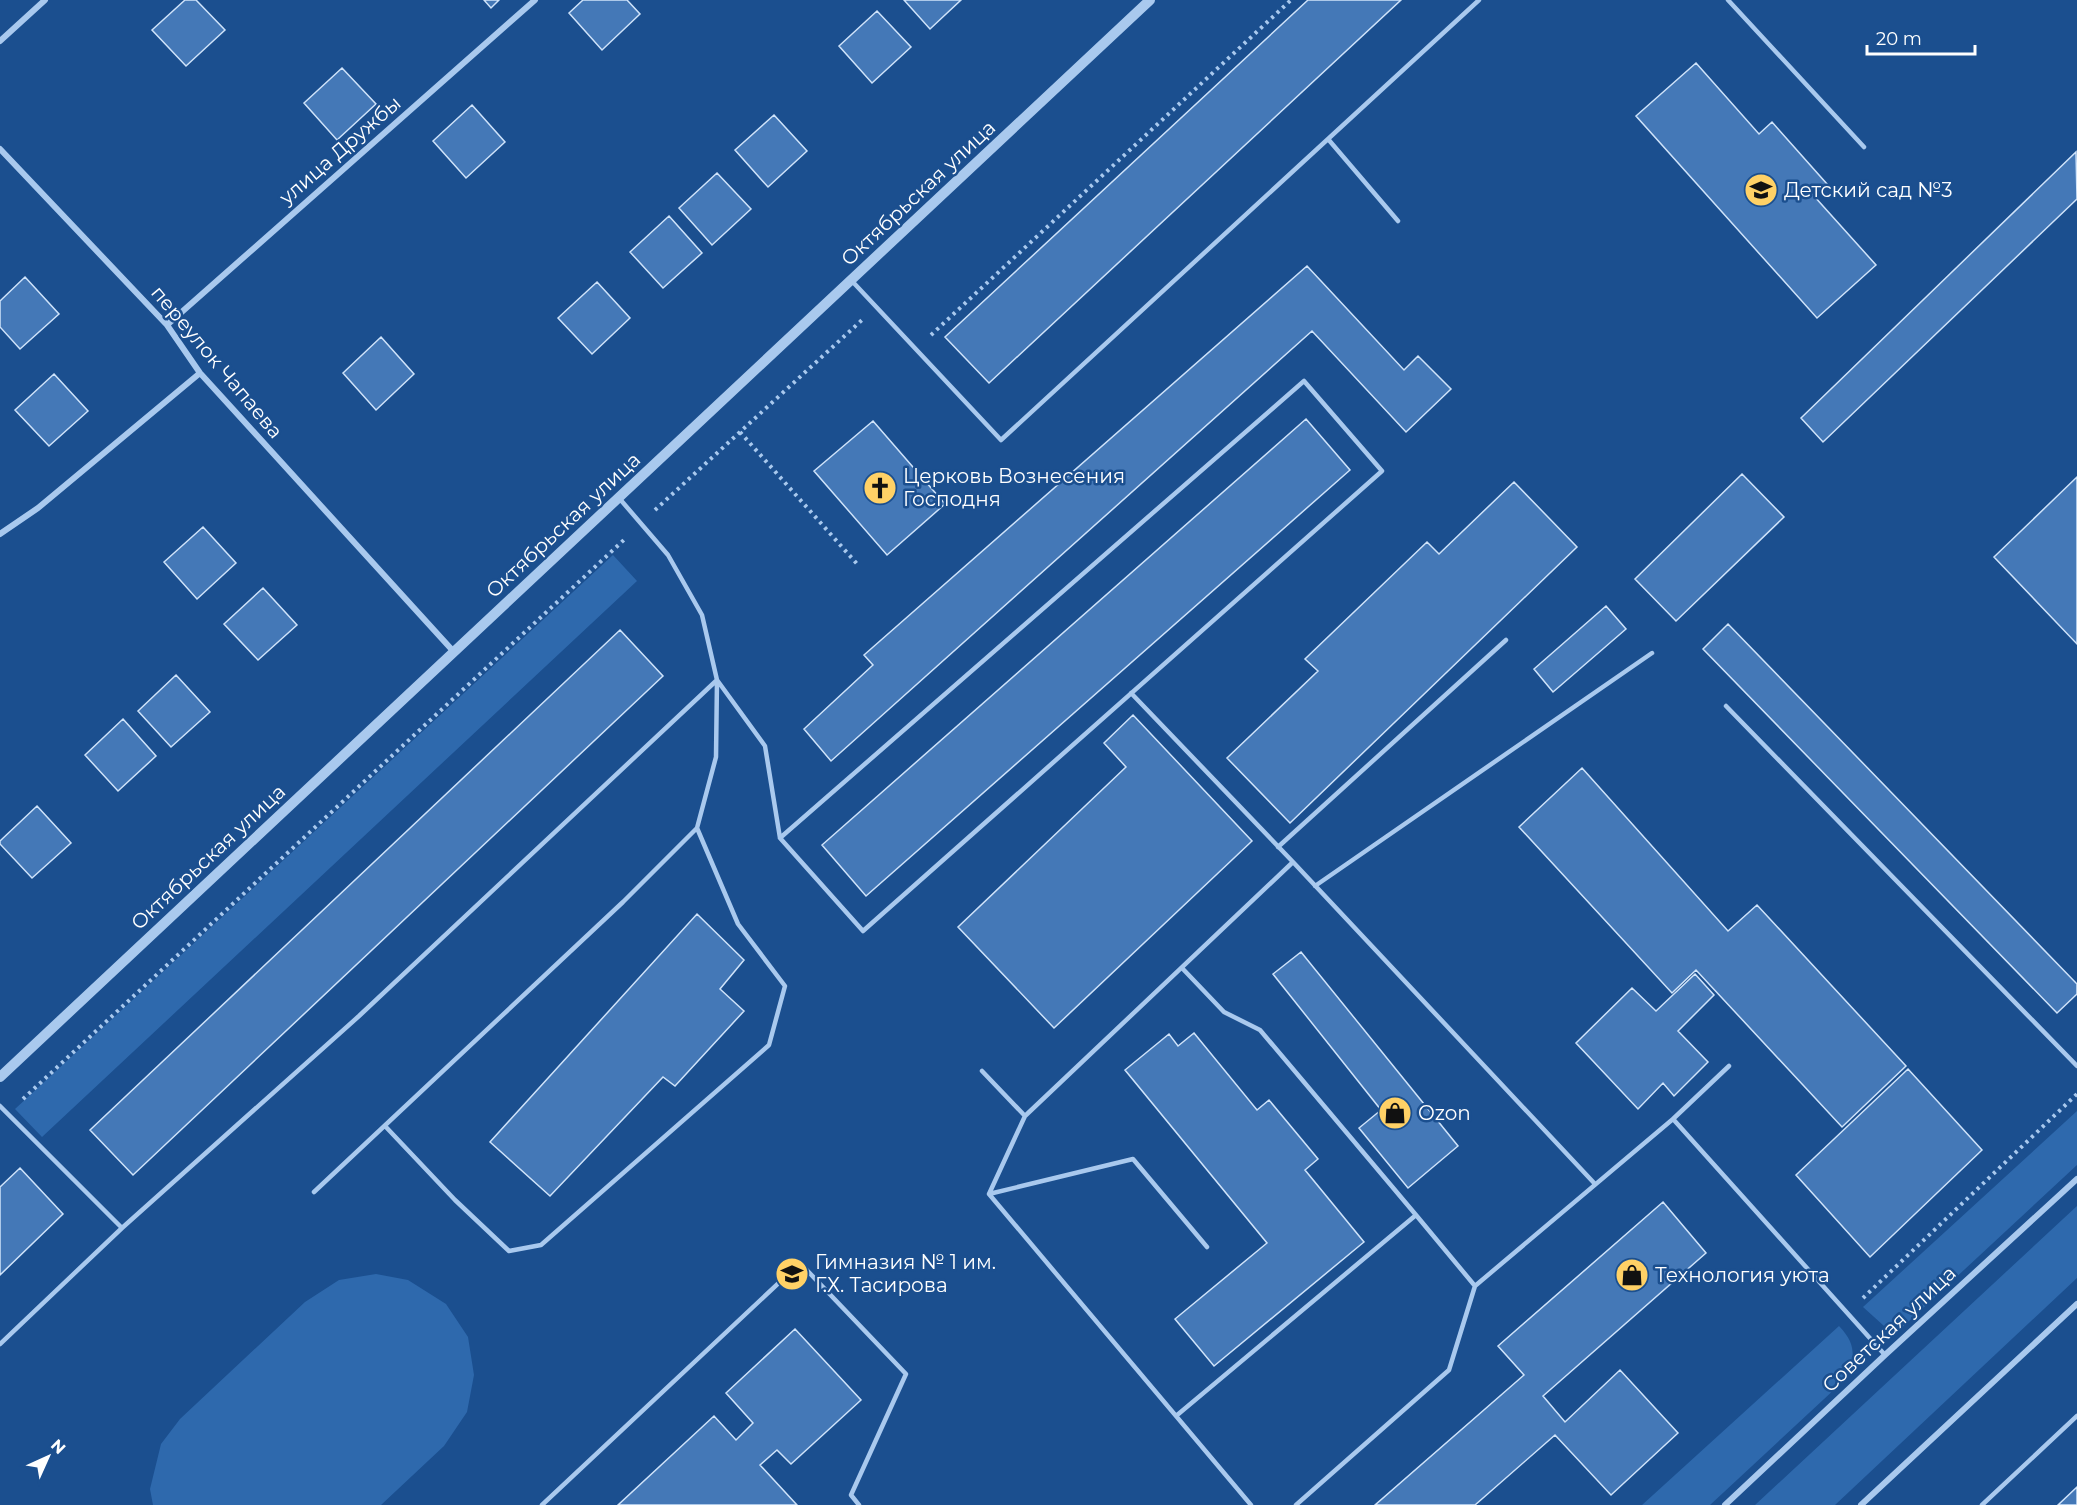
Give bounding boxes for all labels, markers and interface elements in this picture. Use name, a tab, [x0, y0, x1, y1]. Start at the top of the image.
scale bar	[1867, 18, 1975, 56]
text: 20 m	[1876, 28, 1922, 50]
street label: улица Дружбы	[274, 91, 406, 210]
street label: Октябрьская улица	[836, 115, 1000, 271]
school or university icon: Детский сад №3	[1743, 172, 1779, 208]
place label: Детский сад №3	[1784, 178, 1953, 202]
street label: переулок Чапаева	[146, 281, 288, 443]
street label: Октябрьская улица	[481, 447, 645, 603]
place label: Церковь Вознесения Господня	[903, 464, 1125, 511]
church icon: Церковь Вознесения Господня	[862, 470, 898, 506]
street label: Октябрьская улица	[126, 779, 290, 935]
shop icon: Ozon	[1377, 1095, 1413, 1131]
place label: Ozon	[1418, 1101, 1471, 1125]
place label: Гимназия № 1 им. Г.Х. Тасирова	[815, 1250, 996, 1297]
school or university icon: Гимназия № 1 им. Г.Х. Тасирова	[774, 1256, 810, 1292]
shop icon: Технология уюта	[1614, 1257, 1650, 1293]
street label: Советская улица	[1817, 1261, 1961, 1397]
place label: Технология уюта	[1655, 1263, 1830, 1287]
north arrow	[18, 1427, 78, 1487]
text: N	[47, 1435, 70, 1458]

